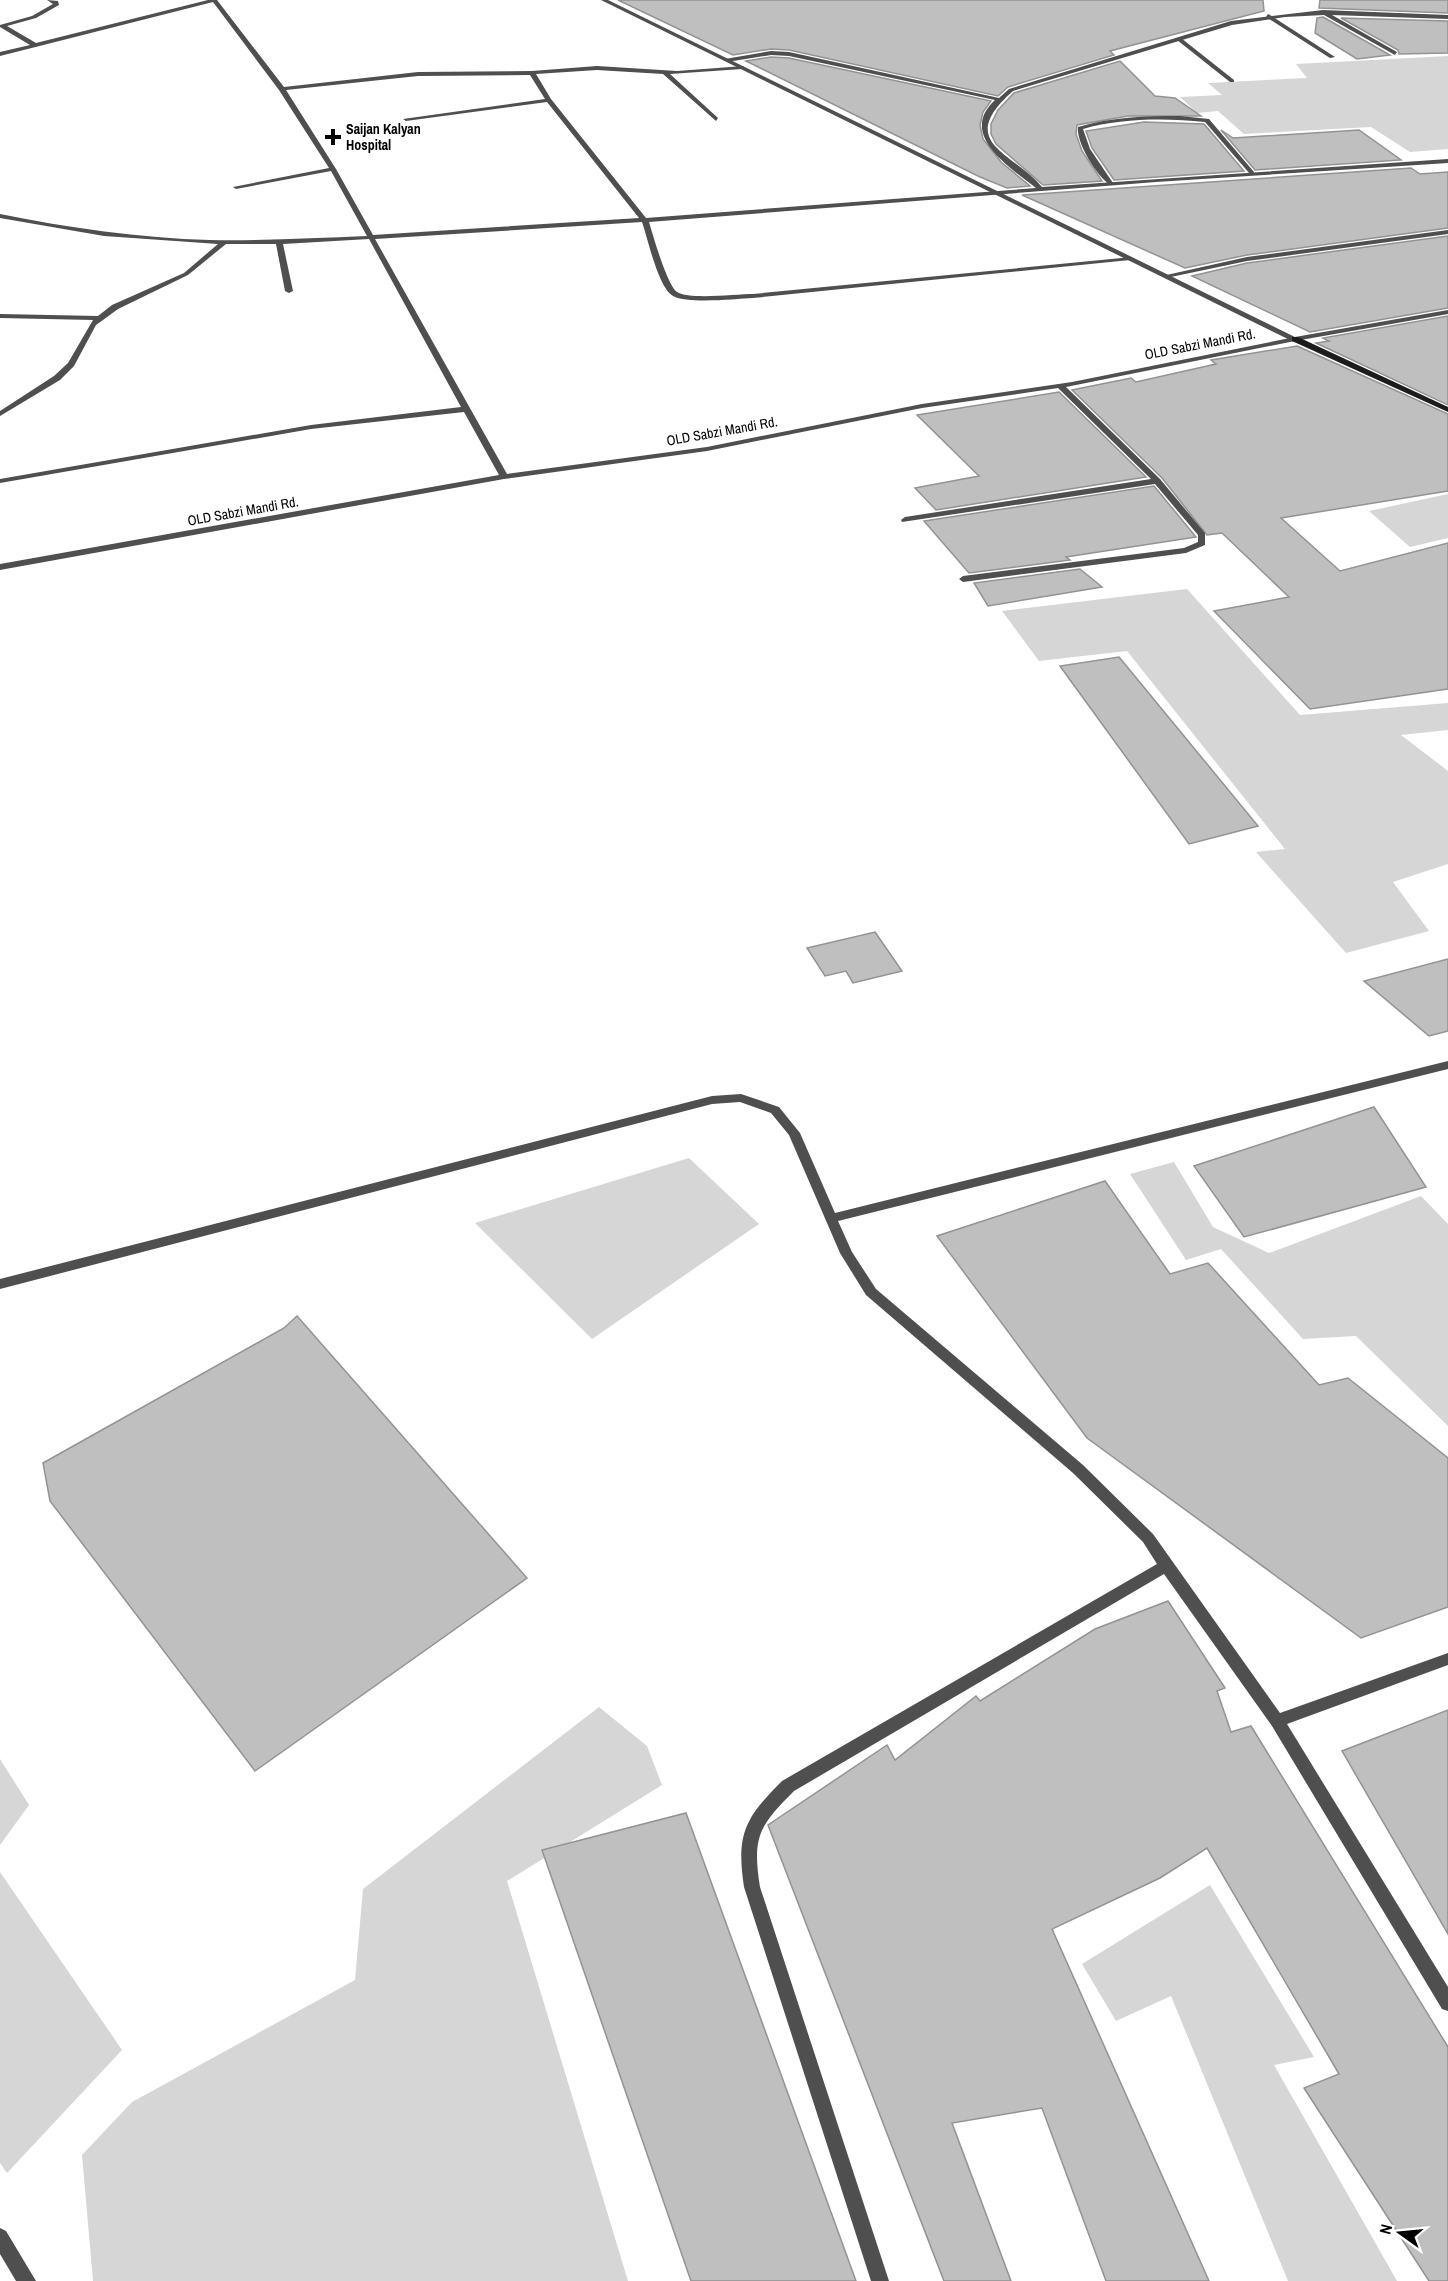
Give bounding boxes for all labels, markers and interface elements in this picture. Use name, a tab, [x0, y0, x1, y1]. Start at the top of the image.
place label: Saijan Kalyan Hospital	[346, 120, 421, 154]
marker: Saijan Kalyan Hospital	[324, 128, 342, 146]
street label: OLD Sabzi Mandi Rd.	[1143, 324, 1257, 364]
street label: OLD Sabzi Mandi Rd.	[665, 412, 779, 450]
street label: OLD Sabzi Mandi Rd.	[186, 492, 300, 530]
north arrow	[1370, 2203, 1430, 2263]
text: N	[1374, 2222, 1397, 2237]

